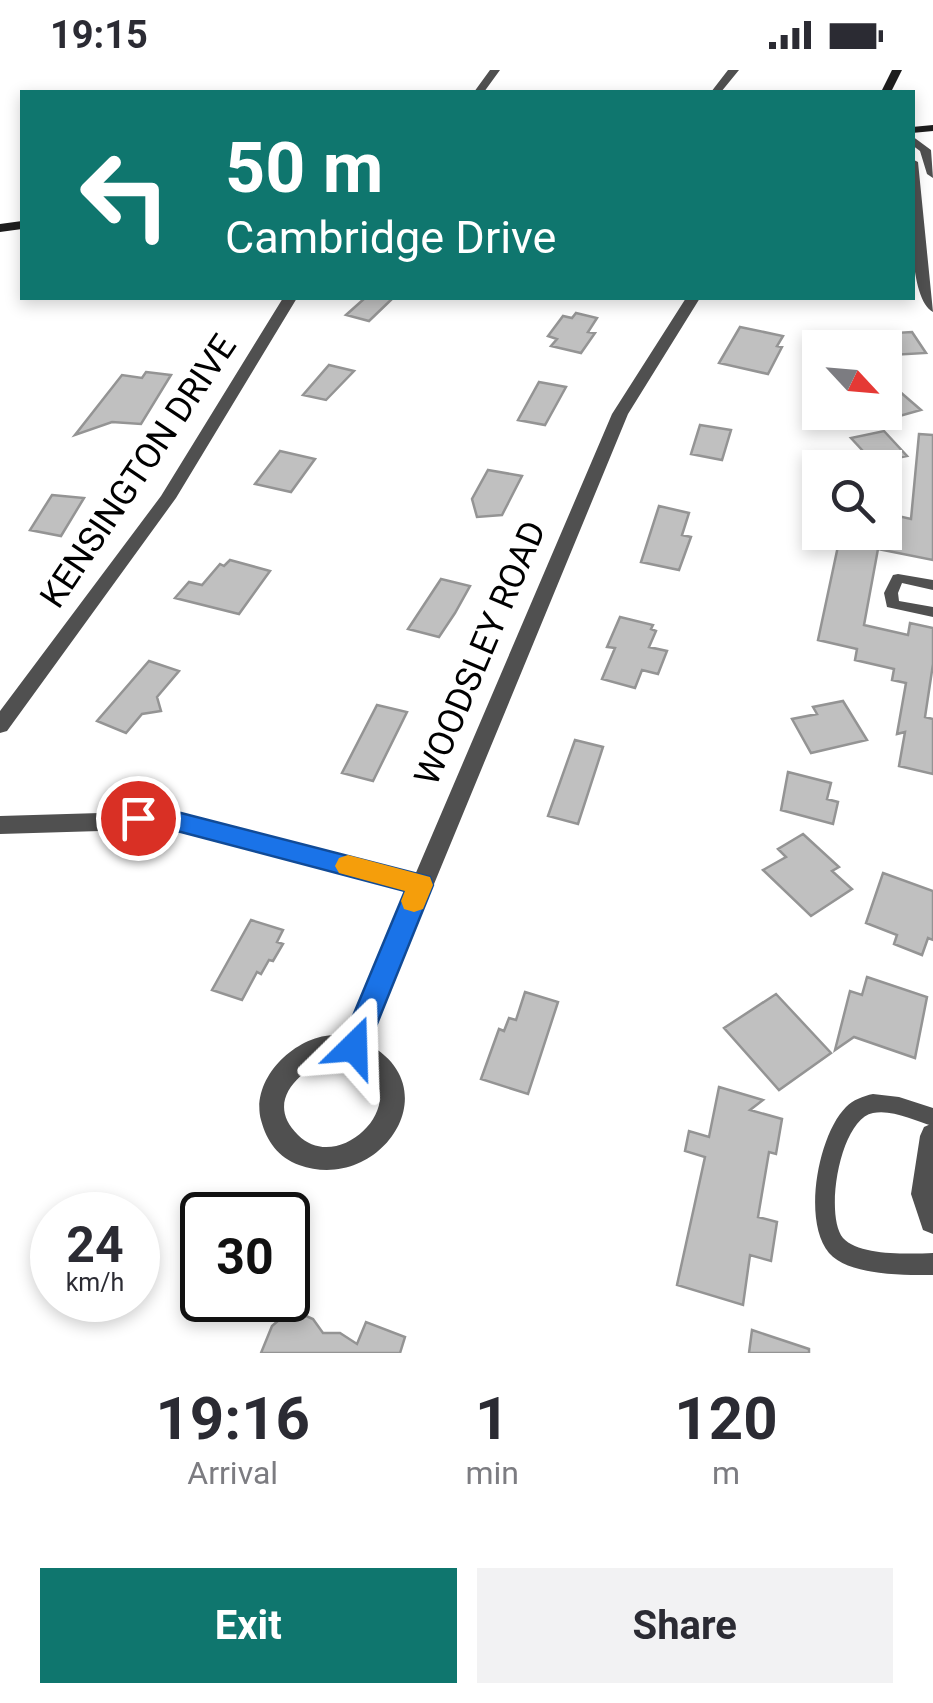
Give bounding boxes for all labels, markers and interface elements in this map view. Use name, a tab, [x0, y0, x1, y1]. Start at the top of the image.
text: 19:15	[50, 13, 148, 57]
text: 50 m	[225, 127, 383, 209]
icon: left	[60, 130, 190, 260]
text: Cambridge Drive	[225, 211, 556, 264]
street label: KENSINGTON DRIVE	[32, 327, 245, 616]
north arrow	[802, 330, 902, 430]
map controls	[802, 330, 902, 550]
button: search	[802, 450, 902, 550]
street label: WOODSLEY ROAD	[406, 515, 555, 791]
pin	[96, 776, 181, 861]
icon: arrive	[111, 791, 166, 846]
position arrow	[302, 995, 406, 1099]
speed limit sign: 30	[180, 1192, 310, 1322]
text: 24	[66, 1216, 124, 1274]
text: km/h	[66, 1268, 124, 1297]
text: 19:16	[155, 1383, 310, 1454]
text: 1	[475, 1383, 509, 1454]
text: 120	[674, 1383, 778, 1454]
text: Arrival	[187, 1454, 278, 1492]
text: min	[465, 1454, 519, 1492]
text: m	[712, 1454, 740, 1492]
button: Exit	[40, 1568, 457, 1683]
button: Share	[477, 1568, 893, 1683]

